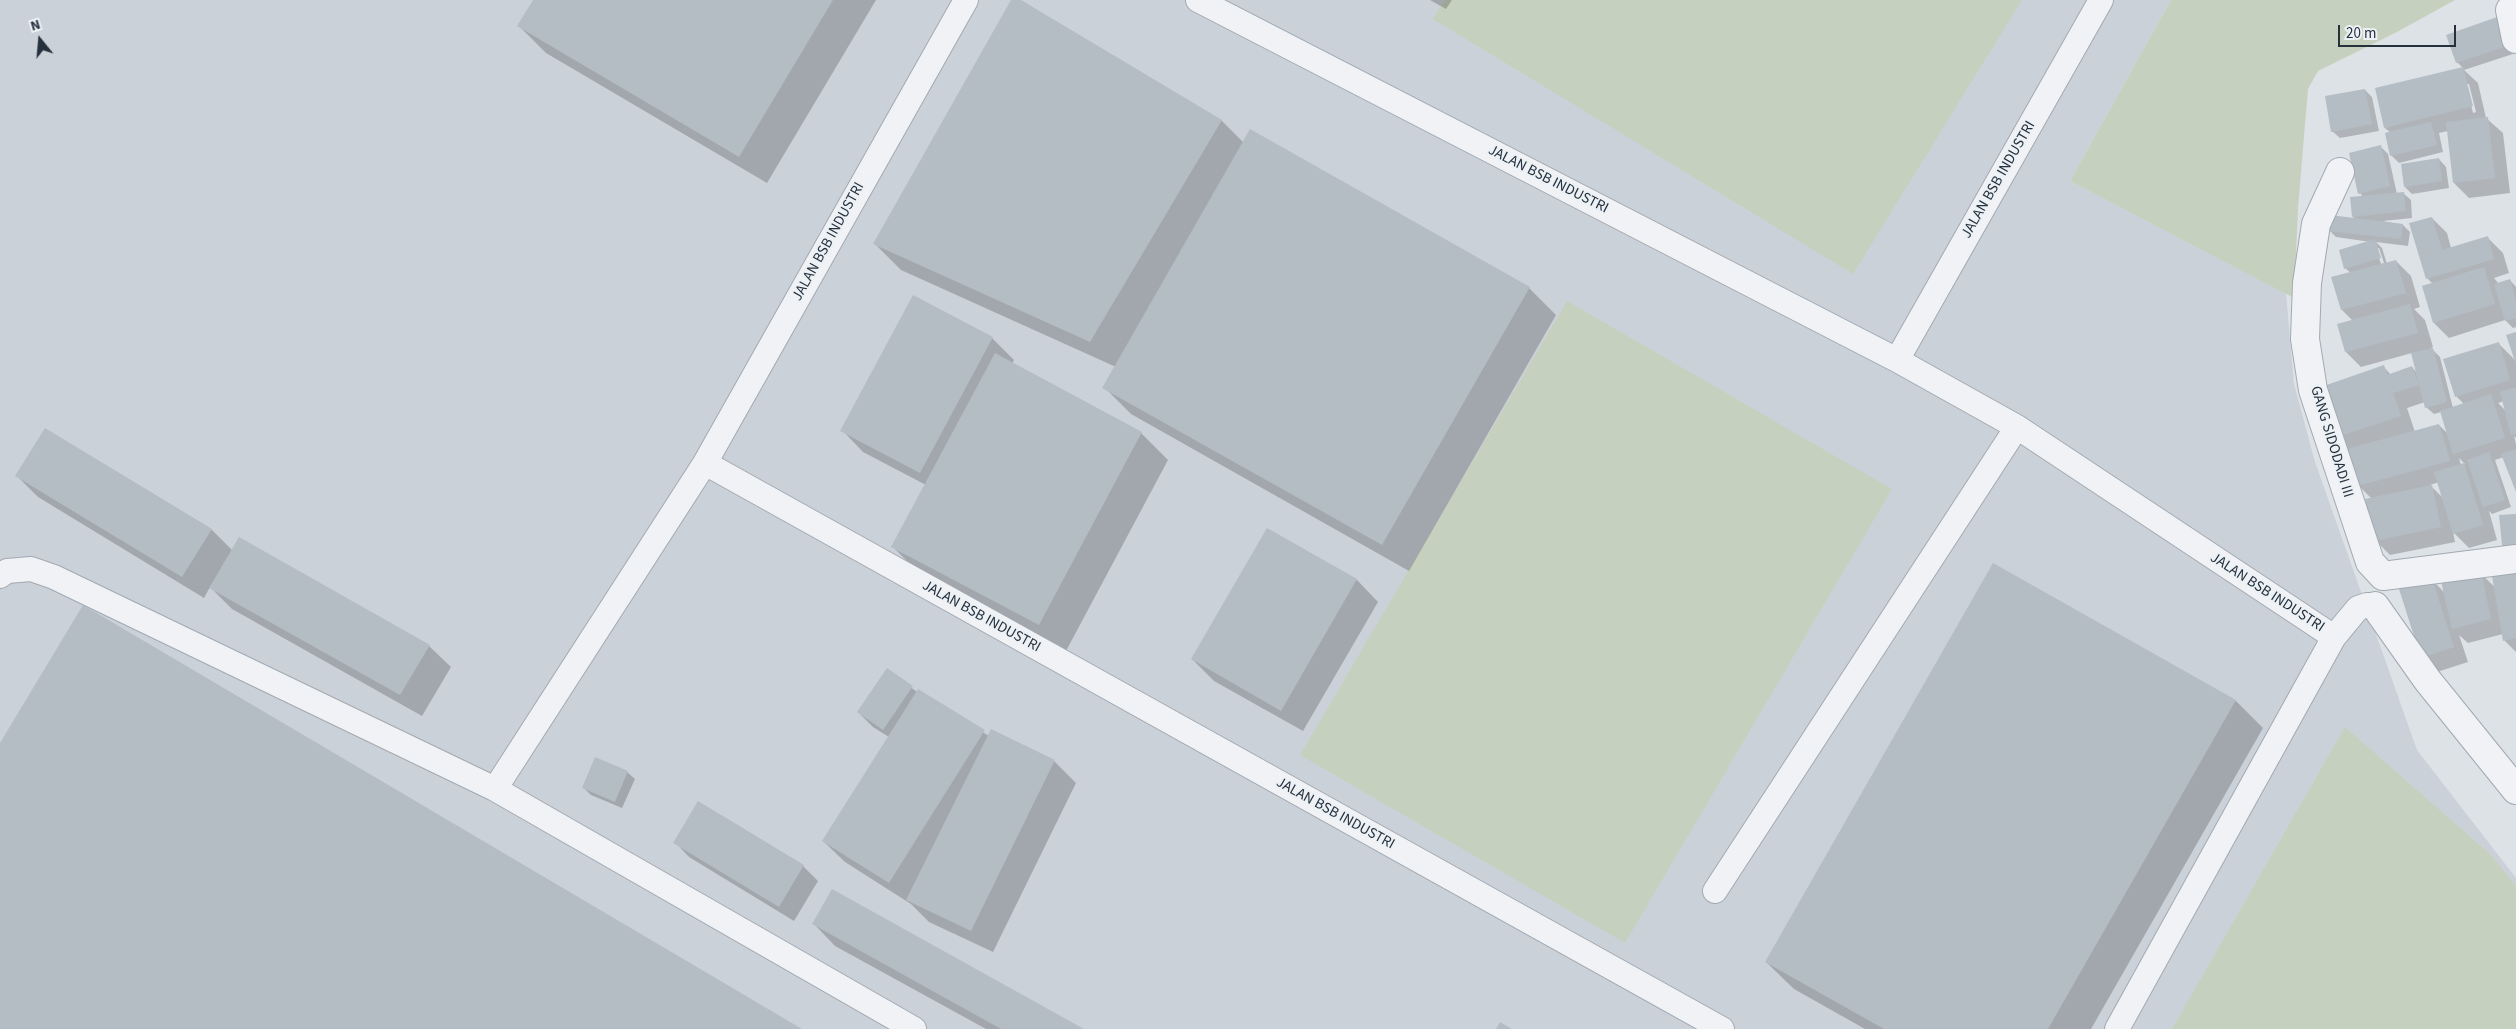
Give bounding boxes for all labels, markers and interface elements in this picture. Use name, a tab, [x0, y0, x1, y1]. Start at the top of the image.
north arrow	[15, 15, 65, 65]
text: N	[28, 15, 43, 37]
scale bar	[2341, 15, 2458, 47]
text: 20 m	[2346, 23, 2376, 44]
street label: JALAN BSB INDUSTRI	[1958, 118, 2040, 242]
street label: JALAN BSB INDUSTRI	[1485, 142, 1611, 218]
street label: JALAN BSB INDUSTRI	[789, 180, 869, 304]
street label: GANG SIDODADI III	[2305, 384, 2357, 500]
street label: JALAN BSB INDUSTRI	[2207, 549, 2327, 637]
street label: JALAN BSB INDUSTRI	[919, 577, 1043, 657]
street label: JALAN BSB INDUSTRI	[1273, 774, 1397, 854]

